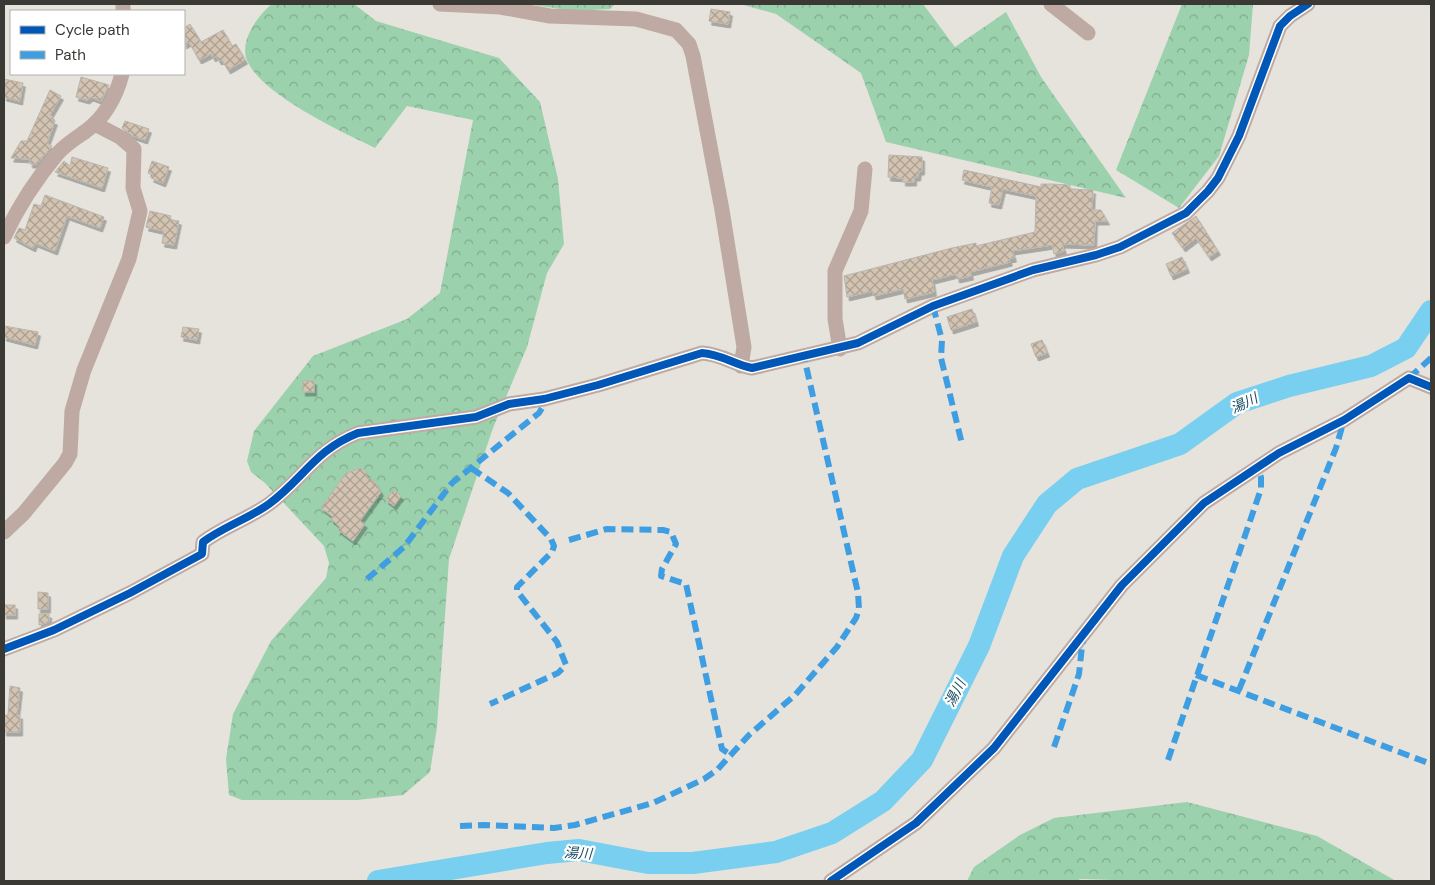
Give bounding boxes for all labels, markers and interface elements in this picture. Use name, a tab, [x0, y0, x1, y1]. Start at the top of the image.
legend	[10, 10, 185, 75]
text: Cycle path	[55, 20, 130, 40]
text: Path	[55, 45, 86, 65]
water label: 湯川	[1228, 388, 1262, 417]
water label: 湯川	[941, 675, 970, 710]
water label: 湯川	[564, 843, 594, 863]

